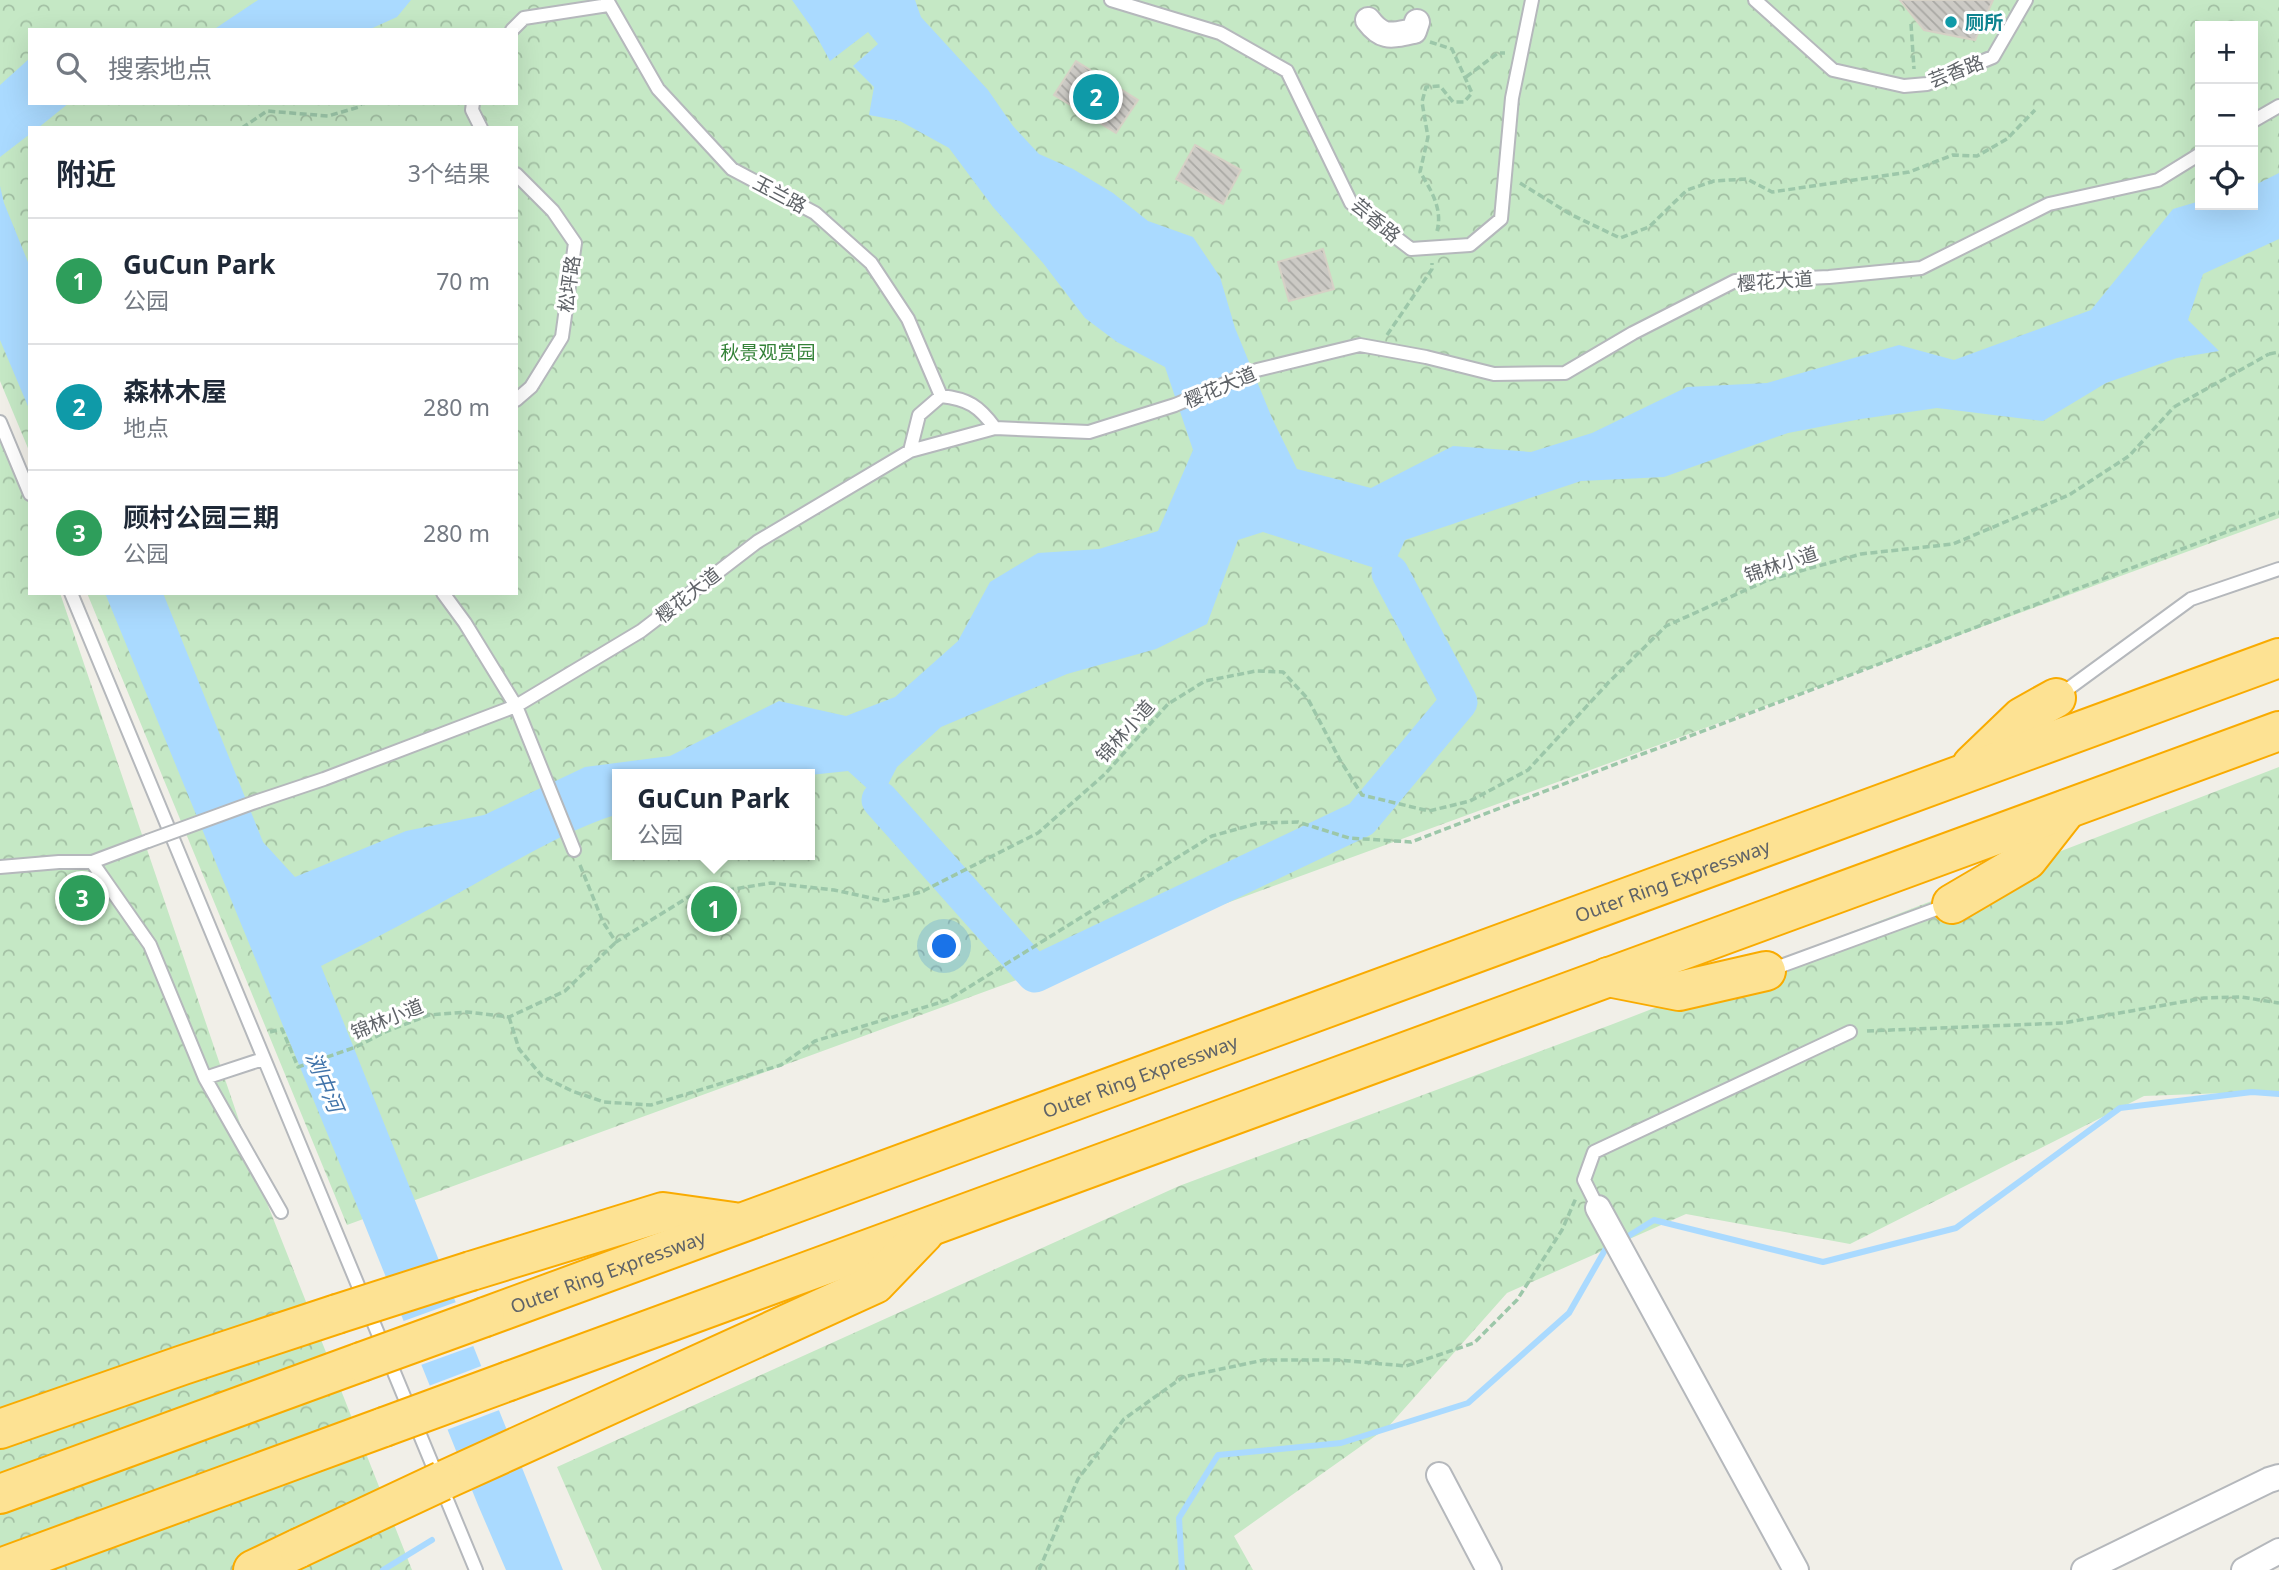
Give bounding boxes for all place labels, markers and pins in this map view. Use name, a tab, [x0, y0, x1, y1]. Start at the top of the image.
place label: 厕所	[1965, 9, 2003, 35]
marker: 厕所	[1943, 14, 1959, 30]
pin: 2	[1073, 71, 1119, 123]
pin: 3	[59, 872, 105, 924]
pin: 1	[691, 883, 737, 935]

